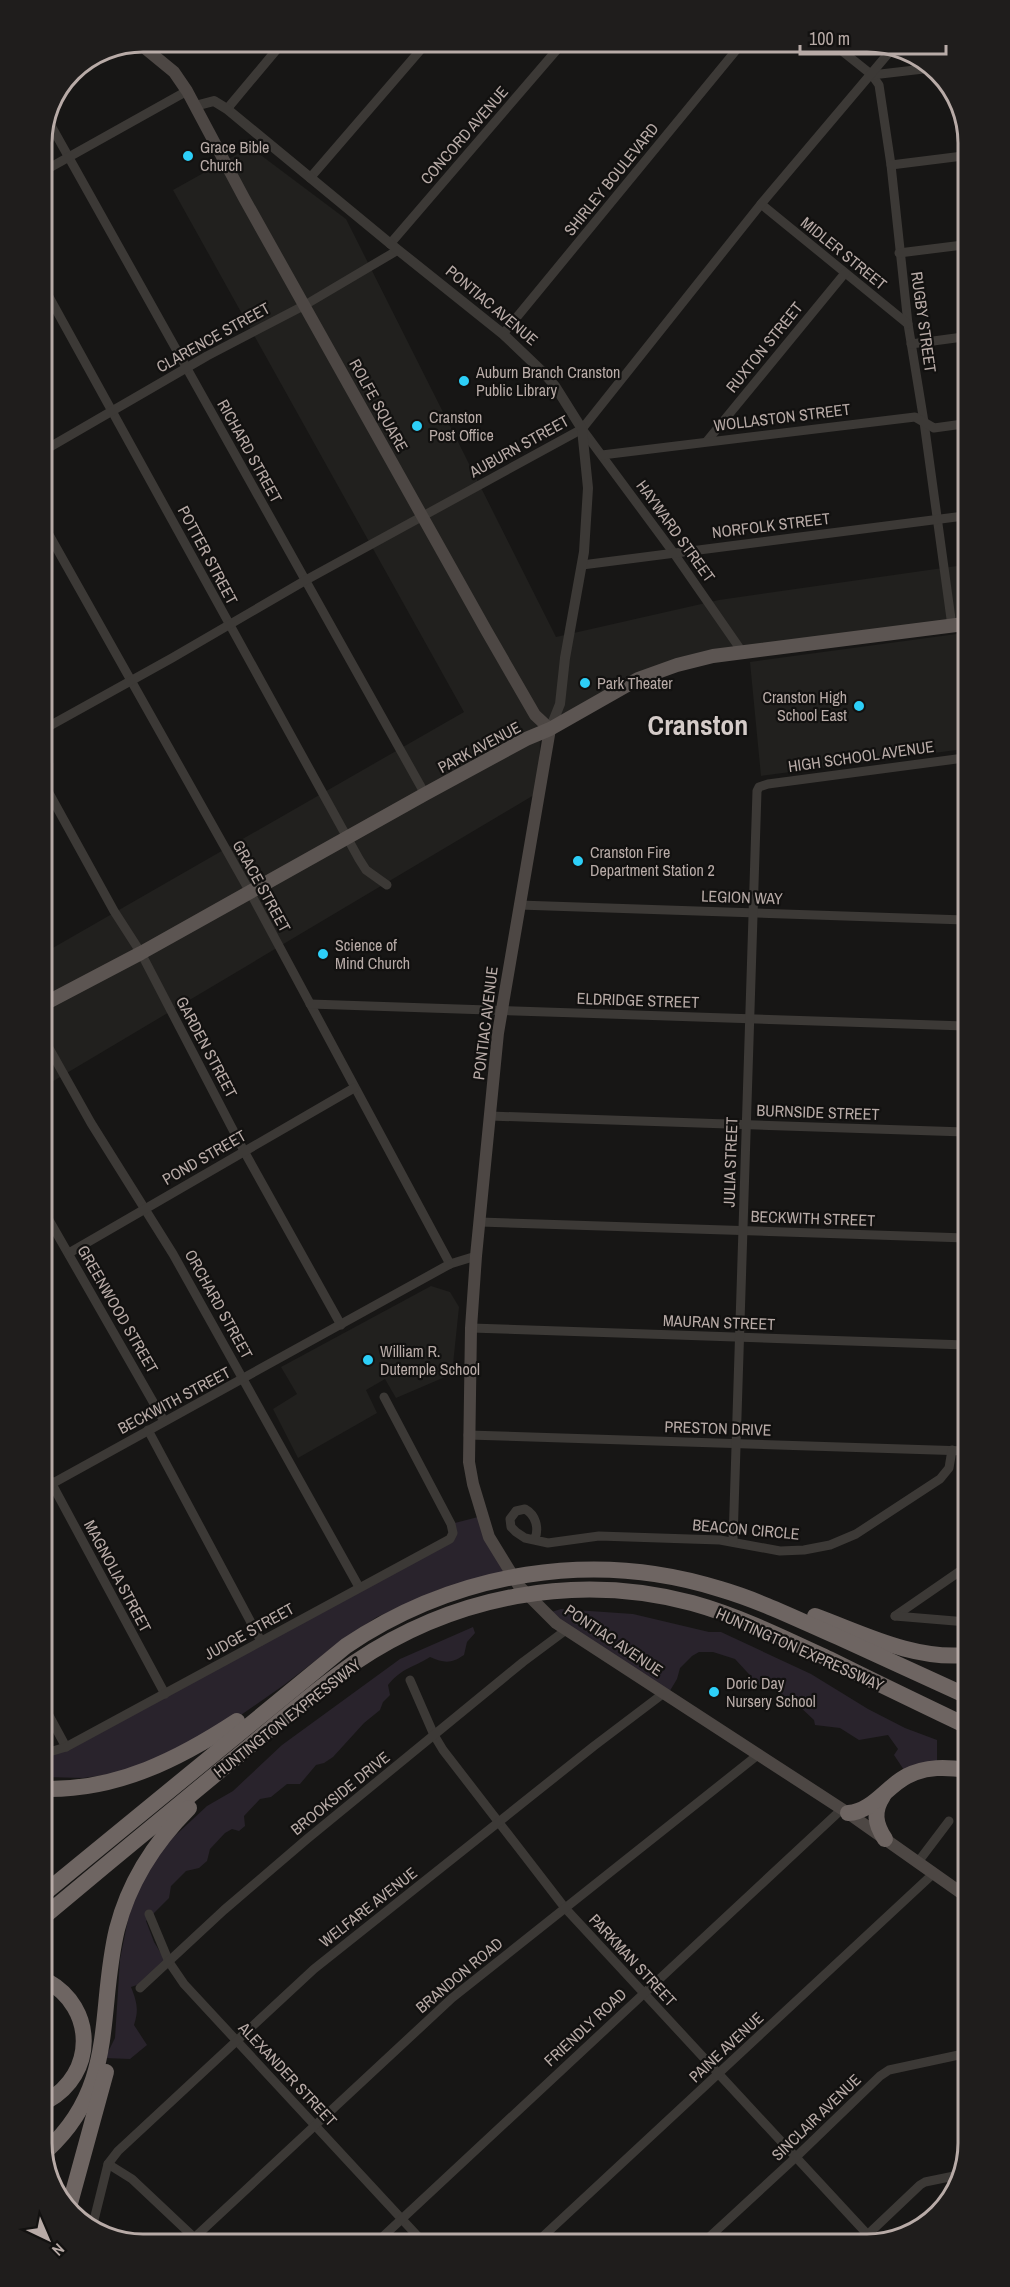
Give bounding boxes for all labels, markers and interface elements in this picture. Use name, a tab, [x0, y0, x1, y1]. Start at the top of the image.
scale bar	[800, 18, 946, 56]
text: 100 m	[809, 26, 850, 51]
street label: CONCORD AVENUE	[415, 81, 513, 189]
street label: SHIRLEY BOULEVARD	[559, 118, 663, 240]
place label: Grace Bible Church	[200, 136, 269, 176]
marker: Grace Bible Church	[181, 149, 195, 163]
street label: MIDLER STREET	[796, 211, 892, 295]
street label: PONTIAC AVENUE	[441, 260, 543, 350]
street label: RUGBY STREET	[906, 270, 942, 374]
street label: CLARENCE STREET	[152, 297, 274, 377]
street label: RUXTON STREET	[721, 297, 807, 397]
street label: ROLFE SQUARE	[344, 355, 414, 455]
place label: Auburn Branch Cranston Public Library	[475, 361, 620, 401]
marker: Auburn Branch Cranston Public Library	[457, 374, 471, 388]
street label: RICHARD STREET	[212, 395, 288, 507]
street label: WOLLASTON STREET	[712, 398, 852, 436]
place label: Cranston Post Office	[429, 406, 494, 446]
street label: AUBURN STREET	[464, 410, 573, 483]
marker: Cranston Post Office	[410, 419, 424, 433]
street label: HAYWARD STREET	[632, 476, 720, 586]
street label: POTTER STREET	[173, 502, 243, 608]
street label: NORFOLK STREET	[711, 507, 831, 543]
place label: Park Theater	[597, 672, 673, 694]
marker: Park Theater	[578, 676, 592, 690]
place label: Cranston High School East	[762, 686, 847, 726]
marker: Cranston High School East	[852, 699, 866, 713]
district label: Cranston	[648, 706, 748, 744]
street label: PARK AVENUE	[434, 716, 524, 778]
street label: HIGH SCHOOL AVENUE	[787, 735, 935, 777]
street label: GRACE STREET	[228, 836, 296, 936]
place label: Cranston Fire Department Station 2	[590, 841, 715, 881]
marker: Cranston Fire Department Station 2	[571, 854, 585, 868]
street label: LEGION WAY	[701, 885, 783, 909]
place label: Science of Mind Church	[335, 934, 410, 974]
marker: Science of Mind Church	[316, 947, 330, 961]
street label: PONTIAC AVENUE	[467, 965, 503, 1081]
street label: ELDRIDGE STREET	[576, 987, 700, 1013]
street label: GARDEN STREET	[171, 993, 243, 1101]
street label: BURNSIDE STREET	[756, 1099, 880, 1125]
street label: JULIA STREET	[717, 1116, 743, 1208]
street label: POND STREET	[158, 1124, 250, 1190]
street label: BECKWITH STREET	[750, 1205, 876, 1231]
street label: GREENWOOD STREET	[72, 1241, 164, 1377]
street label: ORCHARD STREET	[180, 1245, 258, 1363]
street label: MAURAN STREET	[663, 1309, 775, 1335]
place label: William R. Dutemple School	[380, 1340, 480, 1380]
marker: William R. Dutemple School	[361, 1353, 375, 1367]
street label: BECKWITH STREET	[114, 1361, 234, 1439]
street label: PRESTON DRIVE	[664, 1415, 772, 1441]
street label: BEACON CIRCLE	[692, 1513, 800, 1545]
street label: MAGNOLIA STREET	[79, 1516, 157, 1636]
street label: JUDGE STREET	[200, 1597, 298, 1665]
street label: PONTIAC AVENUE	[560, 1599, 668, 1681]
street label: HUNTINGTON EXPRESSWAY	[713, 1602, 888, 1696]
street label: HUNTINGTON EXPRESSWAY	[209, 1653, 365, 1782]
place label: Doric Day Nursery School	[726, 1672, 816, 1712]
marker: Doric Day Nursery School	[707, 1685, 721, 1699]
street label: BROOKSIDE DRIVE	[286, 1746, 394, 1840]
street label: WELFARE AVENUE	[314, 1862, 422, 1952]
street label: PARKMAN STREET	[584, 1909, 682, 2011]
street label: BRANDON ROAD	[411, 1932, 507, 2018]
street label: FRIENDLY ROAD	[539, 1983, 631, 2071]
street label: PAINE AVENUE	[684, 2007, 768, 2087]
street label: ALEXANDER STREET	[233, 2016, 342, 2131]
street label: SINCLAIR AVENUE	[766, 2069, 866, 2165]
north arrow	[18, 2209, 78, 2269]
text: N	[47, 2239, 69, 2261]

